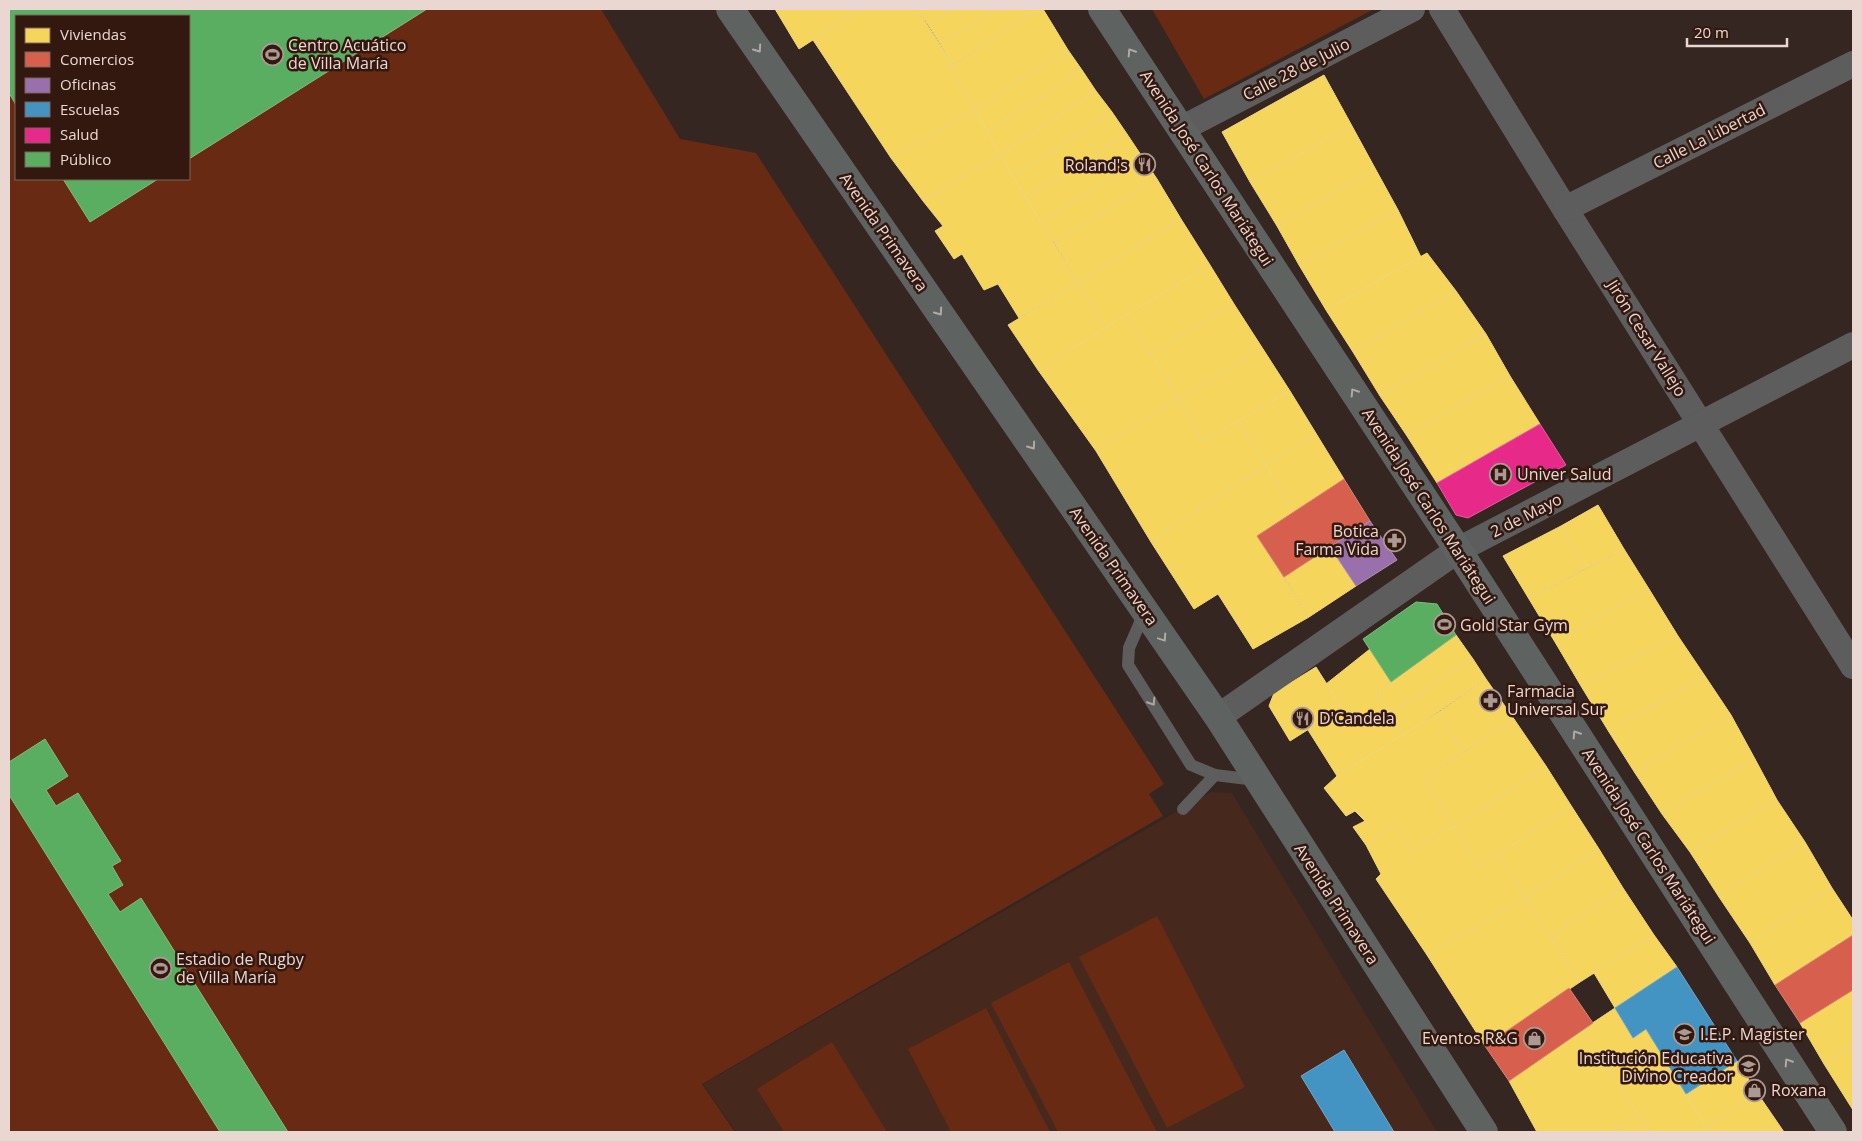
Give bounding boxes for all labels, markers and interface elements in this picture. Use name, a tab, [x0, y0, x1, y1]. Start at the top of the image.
legend	[15, 15, 190, 180]
scale bar	[1687, 15, 1787, 47]
text: 20 m	[1694, 22, 1729, 42]
text: Viviendas	[60, 24, 126, 44]
street label: Calle 28 de Julio	[1239, 33, 1353, 105]
place label: Centro Acuático de Villa María	[288, 34, 406, 74]
sports icon: Centro Acuático de Villa María	[260, 42, 284, 66]
one-way arrow	[752, 43, 761, 53]
one-way arrow	[1127, 48, 1137, 57]
text: Comercios	[60, 49, 134, 69]
street label: Avenida José Carlos Mariátegui	[1135, 66, 1279, 270]
text: Oficinas	[60, 74, 116, 94]
street label: Calle La Libertad	[1649, 98, 1769, 174]
text: Escuelas	[60, 99, 120, 119]
text: Salud	[60, 124, 99, 144]
text: Público	[60, 149, 111, 169]
restaurant icon: Roland's	[1132, 153, 1156, 177]
place label: Roland's	[1065, 154, 1128, 176]
street label: Avenida Primavera	[835, 168, 933, 296]
street label: Jirón Cesar Vallejo	[1601, 274, 1692, 401]
one-way arrow	[933, 307, 943, 316]
one-way arrow	[1351, 389, 1360, 398]
street label: Avenida José Carlos Mariátegui	[1357, 404, 1501, 608]
one-way arrow	[1026, 441, 1035, 450]
hospital icon: Univer Salud	[1489, 462, 1513, 486]
place label: Univer Salud	[1517, 463, 1612, 485]
street label: 2 de Mayo	[1487, 488, 1565, 542]
street label: Avenida Primavera	[1065, 502, 1163, 630]
place label: Botica Farma Vida	[1295, 520, 1379, 560]
pharmacy icon: Botica Farma Vida	[1383, 528, 1407, 552]
sports icon: Gold Star Gym	[1432, 613, 1456, 637]
place label: Gold Star Gym	[1460, 614, 1568, 636]
one-way arrow	[1157, 632, 1166, 642]
place label: Farmacia Universal Sur	[1507, 680, 1606, 720]
pharmacy icon: Farmacia Universal Sur	[1479, 688, 1503, 712]
one-way arrow	[1146, 697, 1155, 706]
restaurant icon: D'Candela	[1291, 706, 1315, 730]
place label: D'Candela	[1319, 707, 1395, 729]
one-way arrow	[1573, 730, 1583, 739]
street label: Avenida José Carlos Mariátegui	[1577, 744, 1721, 948]
street label: Avenida Primavera	[1290, 839, 1384, 969]
place label: Estadio de Rugby de Villa María	[176, 948, 305, 988]
sports icon: Estadio de Rugby de Villa María	[148, 956, 172, 980]
school or university icon: I.E.P. Magister	[1672, 1022, 1696, 1046]
place label: I.E.P. Magister	[1700, 1023, 1805, 1045]
shop icon: Eventos R&G	[1522, 1026, 1546, 1050]
place label: Eventos R&G	[1422, 1027, 1518, 1049]
place label: Institución Educativa Divino Creador	[1579, 1047, 1733, 1087]
school or university icon: Institución Educativa Divino Creador	[1737, 1055, 1761, 1079]
one-way arrow	[1784, 1058, 1794, 1067]
shop icon: Roxana	[1743, 1078, 1767, 1102]
place label: Roxana	[1771, 1079, 1826, 1101]

